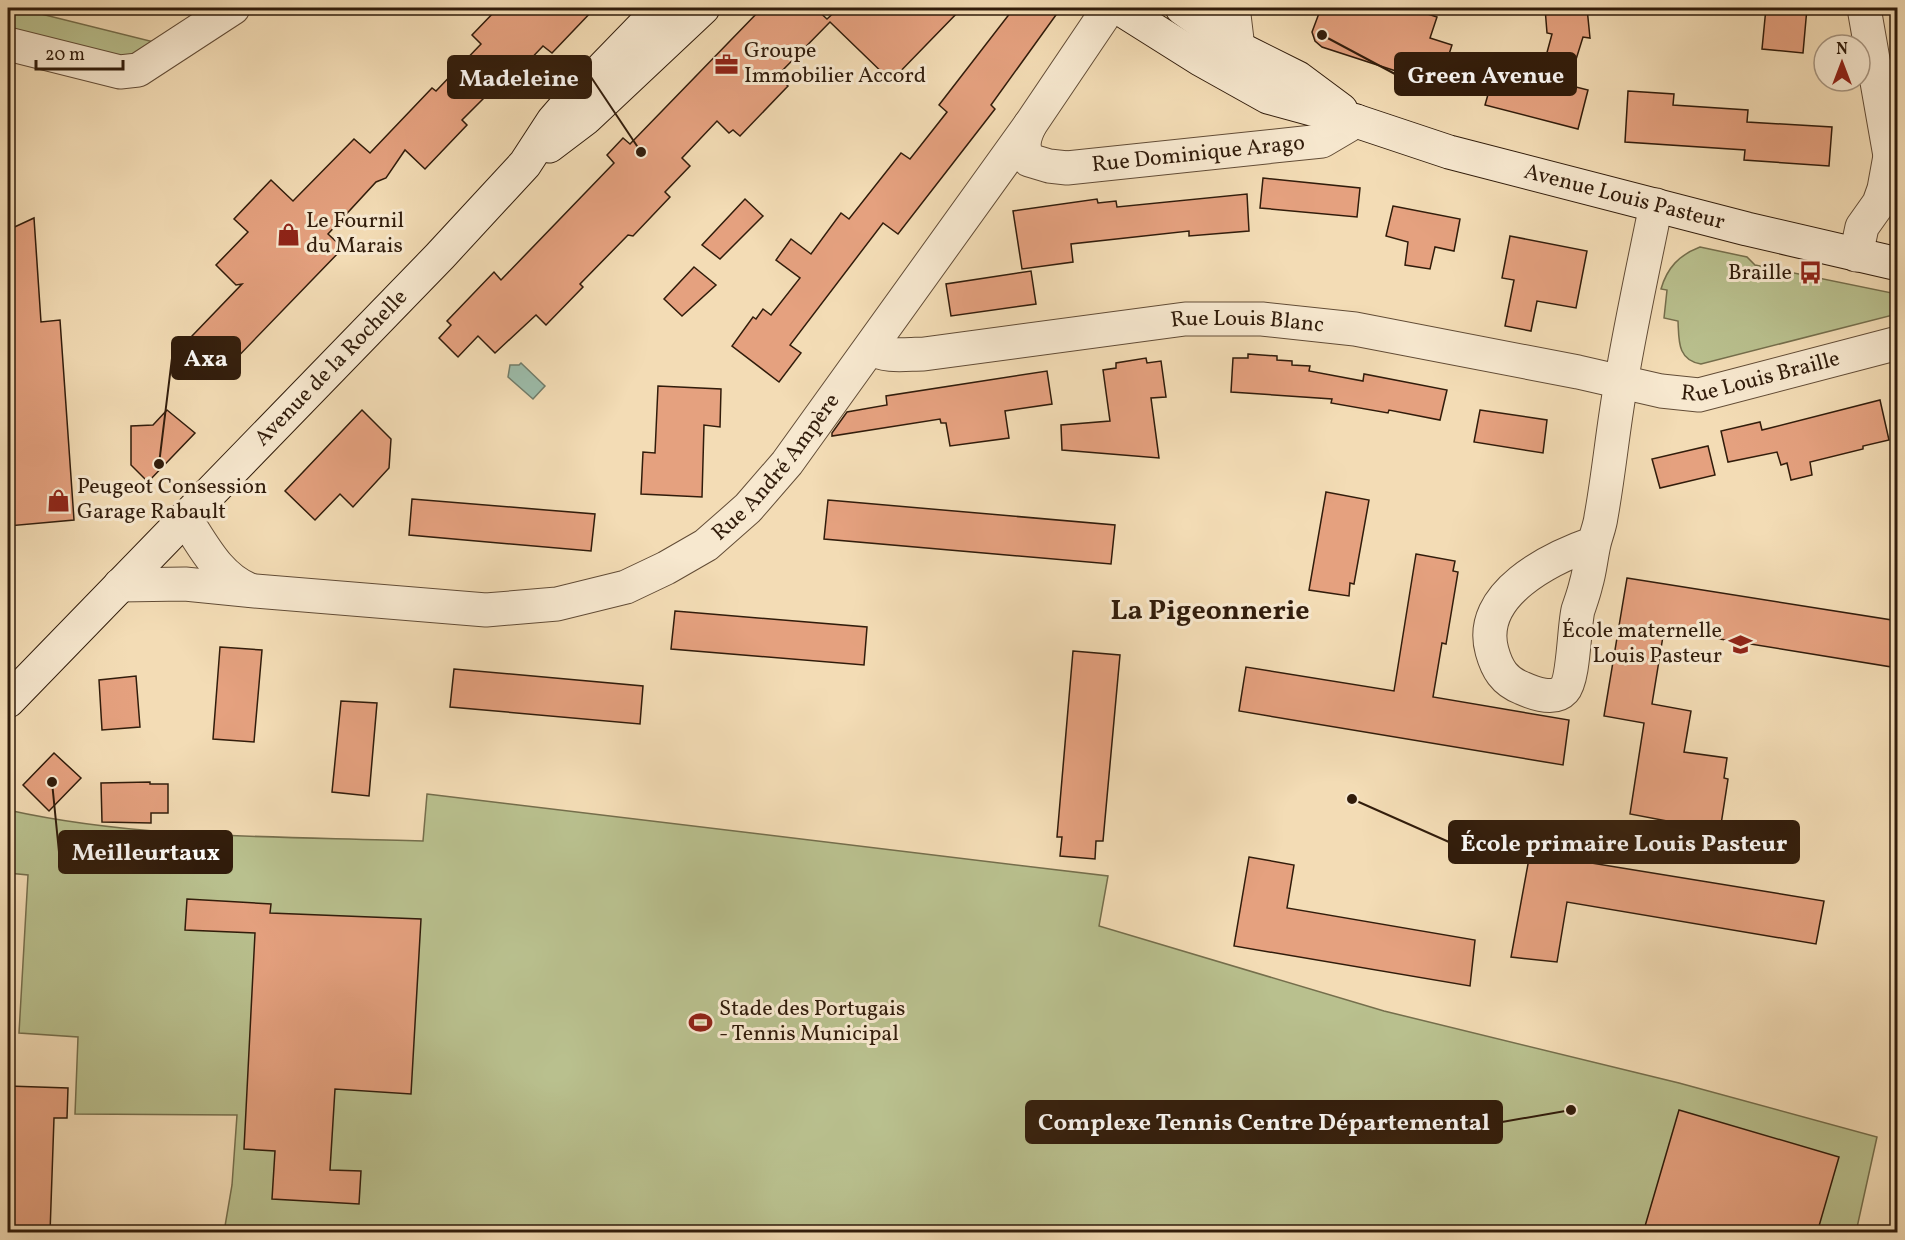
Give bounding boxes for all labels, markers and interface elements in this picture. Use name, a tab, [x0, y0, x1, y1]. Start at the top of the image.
scale bar	[36, 33, 123, 71]
north arrow	[1812, 33, 1872, 93]
place label: Groupe Immobilier Accord	[744, 36, 926, 92]
text: N	[1836, 39, 1848, 61]
text: 20 m	[45, 43, 85, 68]
office icon: Groupe Immobilier Accord	[713, 51, 739, 77]
callout: Green Avenue	[1395, 53, 1576, 95]
callout: Madeleine	[448, 56, 591, 98]
text: Green Avenue	[1408, 60, 1564, 94]
text: Madeleine	[459, 63, 579, 97]
street label: Rue Dominique Arago	[1090, 127, 1306, 181]
street label: Avenue Louis Pasteur	[1521, 157, 1728, 238]
place label: Le Fournil du Marais	[306, 206, 404, 262]
shop icon: Le Fournil du Marais	[275, 221, 301, 247]
place label: Braille	[1728, 258, 1792, 289]
bus stop icon: Braille	[1797, 260, 1823, 286]
street label: Avenue de la Rochelle	[247, 283, 415, 454]
street label: Rue Louis Blanc	[1169, 303, 1326, 341]
callout: Axa	[172, 337, 240, 379]
text: Axa	[184, 343, 228, 377]
street label: Rue Louis Braille	[1679, 343, 1843, 411]
street label: Rue André Ampère	[705, 387, 848, 548]
place label: Peugeot Consession Garage Rabault	[77, 472, 267, 528]
shop icon: Peugeot Consession Garage Rabault	[46, 487, 72, 513]
district label: La Pigeonnerie	[1111, 592, 1309, 631]
place label: École maternelle Louis Pasteur	[1562, 616, 1722, 672]
school or university icon: École maternelle Louis Pasteur	[1727, 631, 1753, 657]
callout: École primaire Louis Pasteur	[1449, 821, 1799, 863]
text: École primaire Louis Pasteur	[1461, 828, 1787, 862]
callout: Meilleurtaux	[59, 831, 232, 873]
text: Meilleurtaux	[72, 837, 220, 871]
place label: Stade des Portugais - Tennis Municipal	[719, 994, 905, 1050]
sports icon: Stade des Portugais - Tennis Municipal	[688, 1009, 714, 1035]
callout: Complexe Tennis Centre Départemental	[1026, 1101, 1502, 1143]
text: Complexe Tennis Centre Départemental	[1038, 1107, 1490, 1141]

